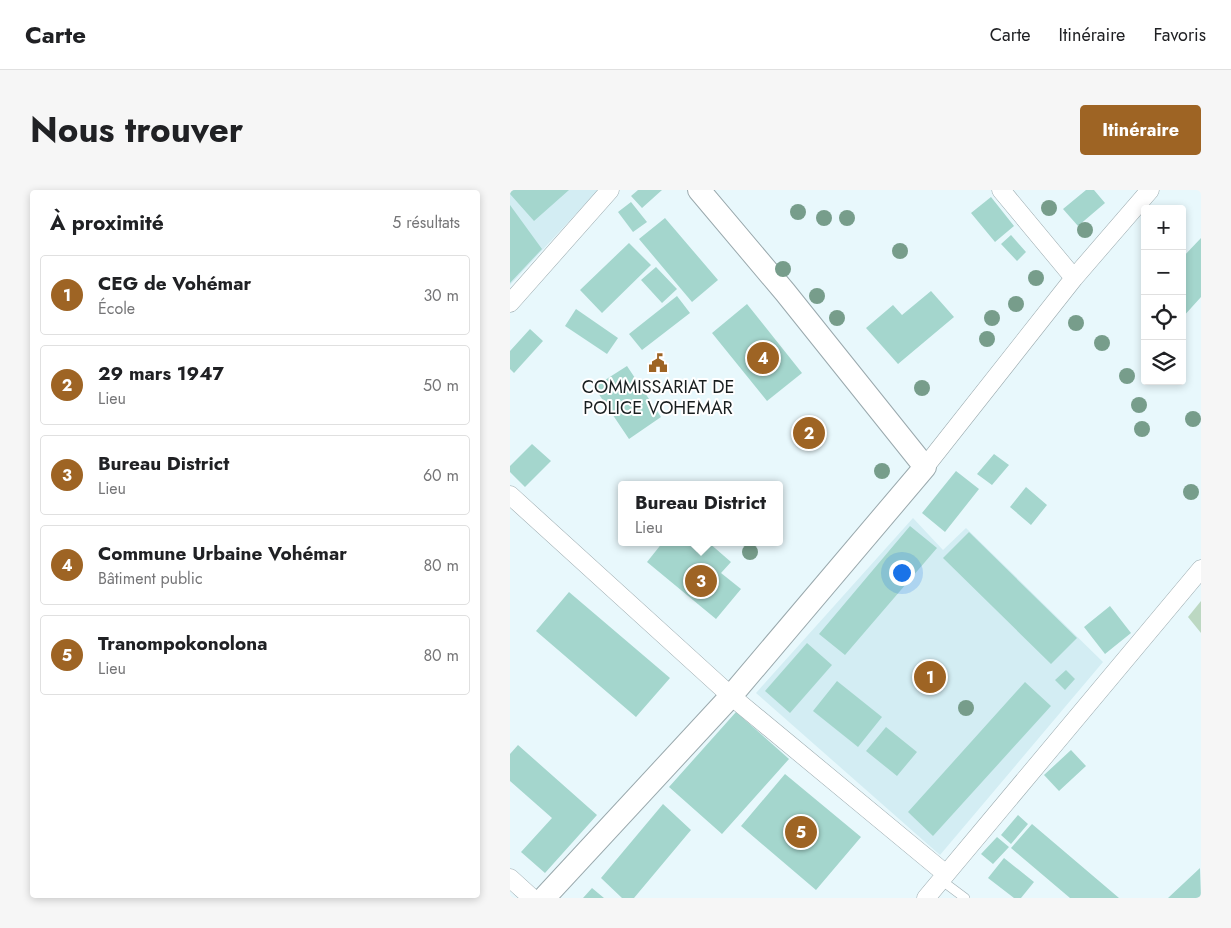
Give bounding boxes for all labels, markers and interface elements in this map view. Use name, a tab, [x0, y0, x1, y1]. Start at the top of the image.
text: Carte	[25, 17, 86, 52]
text: Carte	[990, 22, 1031, 48]
text: Itinéraire	[1059, 22, 1125, 48]
text: Favoris	[1153, 22, 1206, 48]
text: Nous trouver	[30, 105, 243, 155]
button: Itinéraire	[1080, 105, 1201, 155]
map controls	[1141, 205, 1186, 385]
button: +	[1141, 205, 1186, 250]
text: À proximité	[50, 208, 164, 238]
text: 5 résultats	[392, 211, 460, 234]
button: −	[1141, 250, 1186, 295]
text: CEG de Vohémar	[98, 270, 251, 297]
text: 1	[63, 284, 71, 307]
text: 30 m	[423, 284, 459, 307]
button: locate	[1141, 295, 1186, 340]
text: École	[98, 297, 135, 320]
pin: 4	[747, 339, 779, 377]
button: layers	[1141, 340, 1186, 385]
public building icon: COMMISSARIAT DE POLICE VOHEMAR	[647, 352, 669, 374]
text: 29 mars 1947	[98, 360, 224, 387]
text: 2	[62, 374, 72, 397]
text: 50 m	[423, 374, 459, 397]
place label: COMMISSARIAT DE POLICE VOHEMAR	[582, 374, 734, 421]
text: Lieu	[98, 387, 126, 410]
pin: 2	[793, 414, 825, 452]
text: Bureau District	[98, 450, 229, 477]
text: 3	[62, 464, 72, 487]
text: 60 m	[423, 464, 459, 487]
text: Lieu	[98, 477, 126, 500]
popup	[618, 481, 783, 546]
text: Bureau District	[635, 489, 766, 516]
text: Lieu	[635, 516, 663, 539]
text: Commune Urbaine Vohémar	[98, 540, 347, 567]
text: 4	[61, 554, 73, 577]
text: 80 m	[423, 554, 459, 577]
your location	[889, 560, 915, 586]
pin: 3	[685, 562, 717, 600]
text: Bâtiment public	[98, 567, 203, 590]
text: Tranompokonolona	[98, 630, 267, 657]
text: 5	[62, 644, 72, 667]
text: 80 m	[423, 644, 459, 667]
text: Lieu	[98, 657, 126, 680]
pin: 1	[914, 658, 946, 696]
pin: 5	[785, 813, 817, 851]

